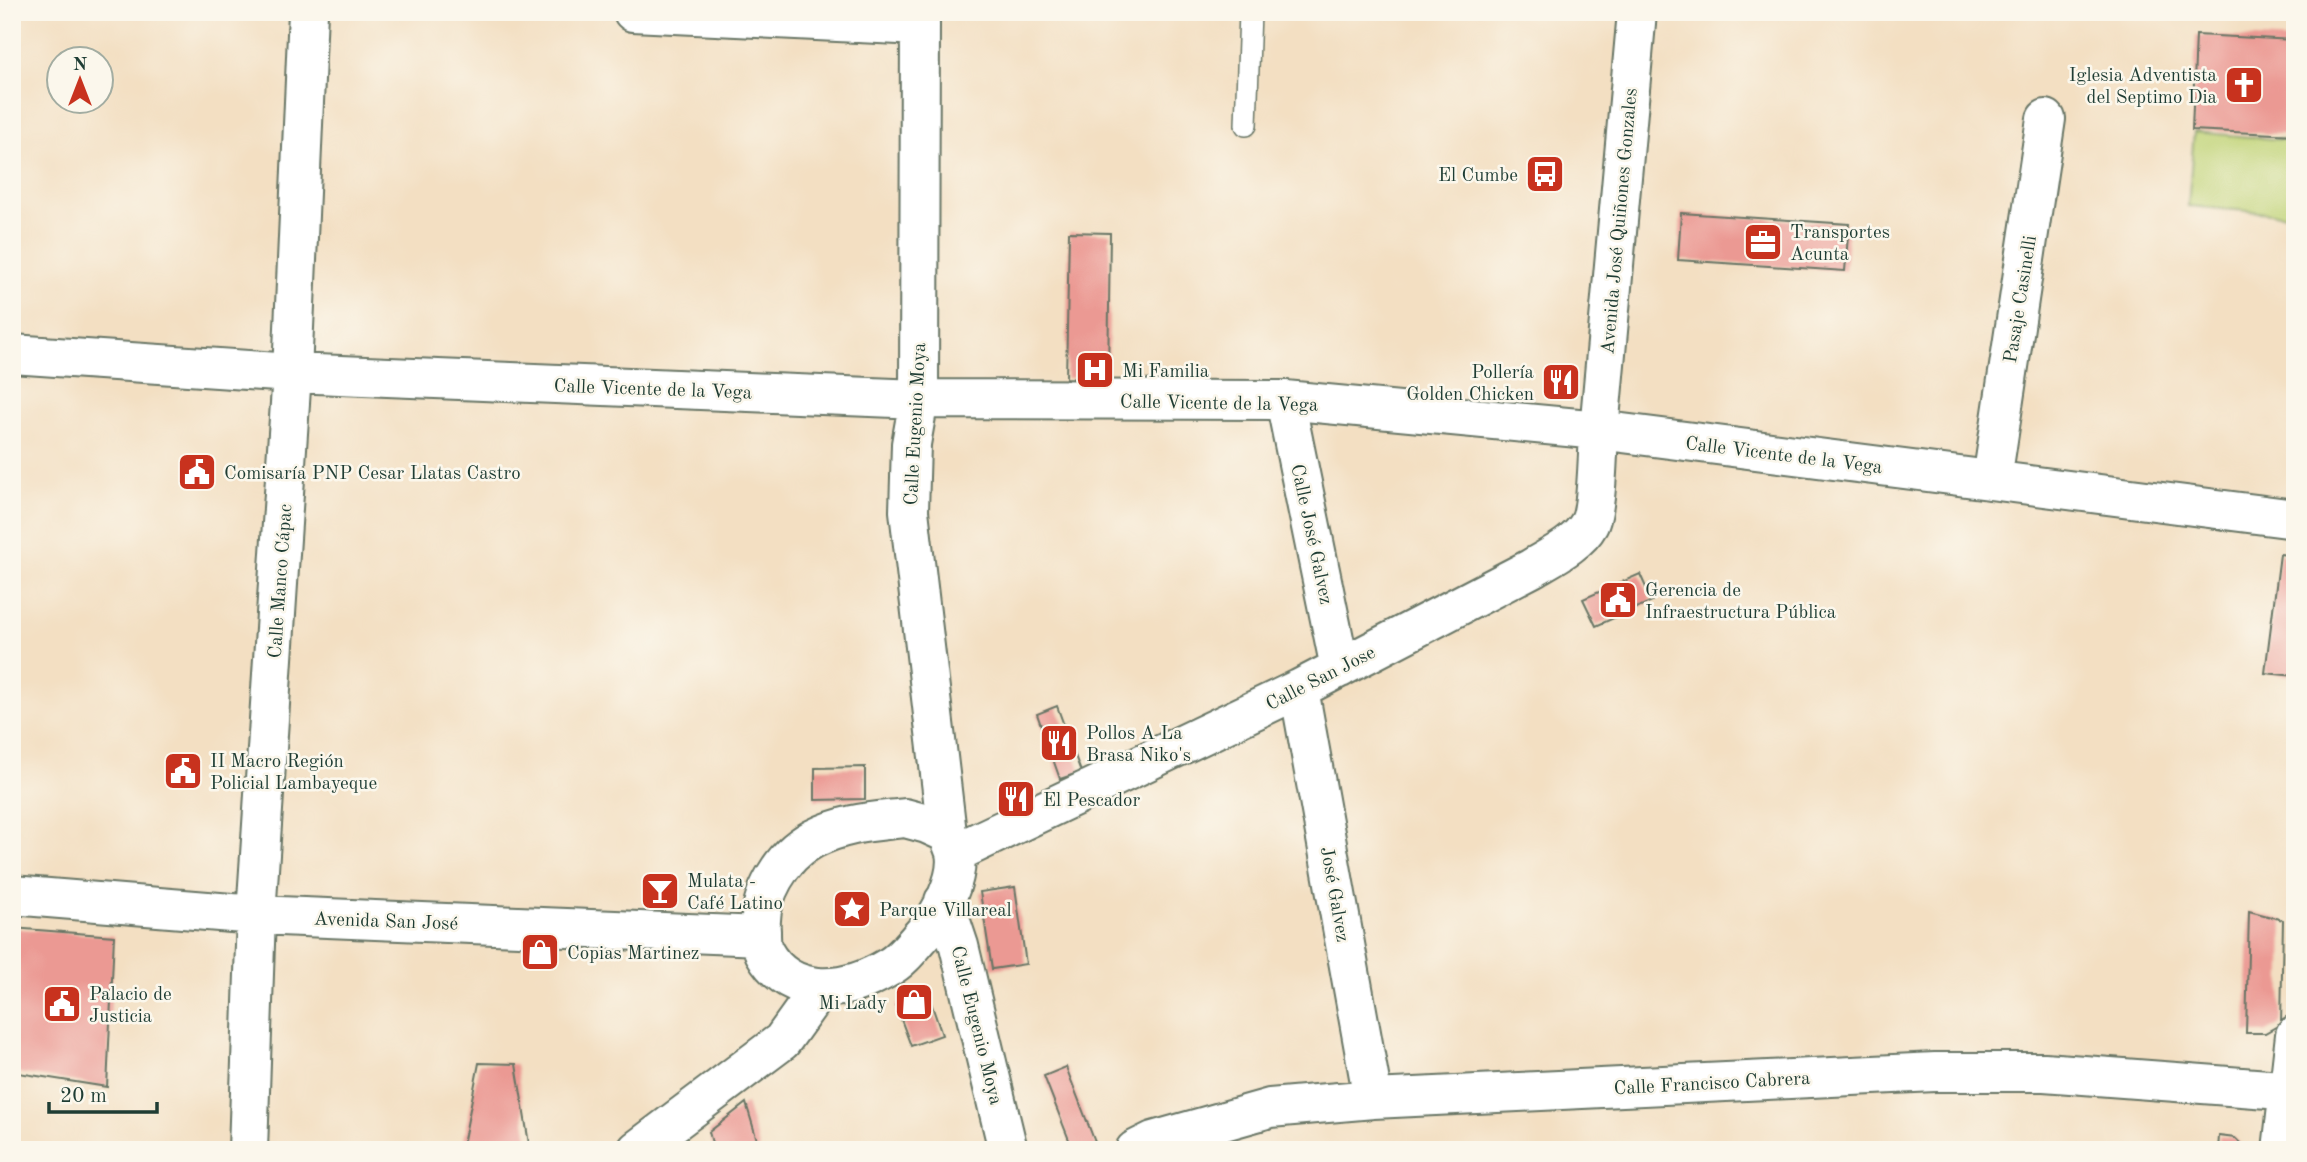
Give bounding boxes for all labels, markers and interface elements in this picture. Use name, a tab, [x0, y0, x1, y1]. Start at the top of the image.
north arrow	[46, 46, 116, 116]
text: N	[73, 56, 88, 75]
church icon: Iglesia Adventista del Septimo Dia	[2223, 64, 2265, 106]
place label: Iglesia Adventista del Septimo Dia	[2069, 67, 2218, 108]
street label: Avenida José Quiñones Gonzales	[1599, 87, 1642, 355]
bus stop icon: El Cumbe	[1524, 153, 1566, 195]
place label: El Cumbe	[1438, 167, 1518, 186]
office icon: Transportes Acunta	[1742, 221, 1784, 263]
place label: Transportes Acunta	[1790, 224, 1890, 265]
street label: Pasaje Casinelli	[2002, 234, 2041, 365]
street label: Calle Eugenio Moya	[903, 342, 930, 506]
hospital icon: Mi Familia	[1074, 349, 1116, 391]
restaurant icon: Pollería Golden Chicken	[1540, 361, 1582, 403]
place label: Mi Familia	[1122, 363, 1210, 382]
place label: Pollería Golden Chicken	[1406, 364, 1535, 405]
street label: Calle Vicente de la Vega	[553, 378, 753, 403]
street label: Calle Vicente de la Vega	[1120, 393, 1319, 416]
street label: Calle Vicente de la Vega	[1684, 435, 1884, 478]
public building icon: Comisaría PNP Cesar Llatas Castro	[176, 451, 218, 493]
street label: Calle José Galvez	[1286, 463, 1335, 606]
place label: Comisaría PNP Cesar Llatas Castro	[224, 465, 521, 484]
street label: Calle Manco Cápac	[267, 503, 296, 659]
public building icon: Gerencia de Infraestructura Pública	[1597, 579, 1639, 621]
place label: Gerencia de Infraestructura Pública	[1645, 582, 1837, 623]
street label: Calle San Jose	[1263, 644, 1379, 715]
restaurant icon: Pollos A La Brasa Niko's	[1038, 722, 1080, 764]
place label: Pollos A La Brasa Niko's	[1086, 725, 1191, 766]
public building icon: II Macro Región Policial Lambayeque	[162, 750, 204, 792]
place label: II Macro Región Policial Lambayeque	[210, 753, 377, 794]
restaurant icon: El Pescador	[995, 778, 1037, 820]
place label: El Pescador	[1043, 792, 1140, 811]
street label: José Galvez	[1316, 845, 1351, 944]
bar icon: Mulata - Café Latino	[639, 870, 681, 912]
place label: Mulata - Café Latino	[687, 873, 783, 914]
place icon: Parque Villareal	[831, 888, 873, 930]
place label: Parque Villareal	[879, 902, 1012, 921]
street label: Avenida San José	[313, 910, 459, 935]
shop icon: Copias Martinez	[519, 931, 561, 973]
street label: Calle Eugenio Moya	[947, 944, 1005, 1108]
place label: Copias Martinez	[567, 945, 699, 964]
shop icon: Mi Lady	[893, 981, 935, 1023]
public building icon: Palacio de Justicia	[41, 983, 83, 1025]
place label: Palacio de Justicia	[89, 986, 172, 1027]
place label: Mi Lady	[819, 995, 887, 1014]
street label: Calle Francisco Cabrera	[1613, 1070, 1812, 1099]
scale bar	[49, 1071, 158, 1115]
text: 20 m	[60, 1086, 107, 1107]

